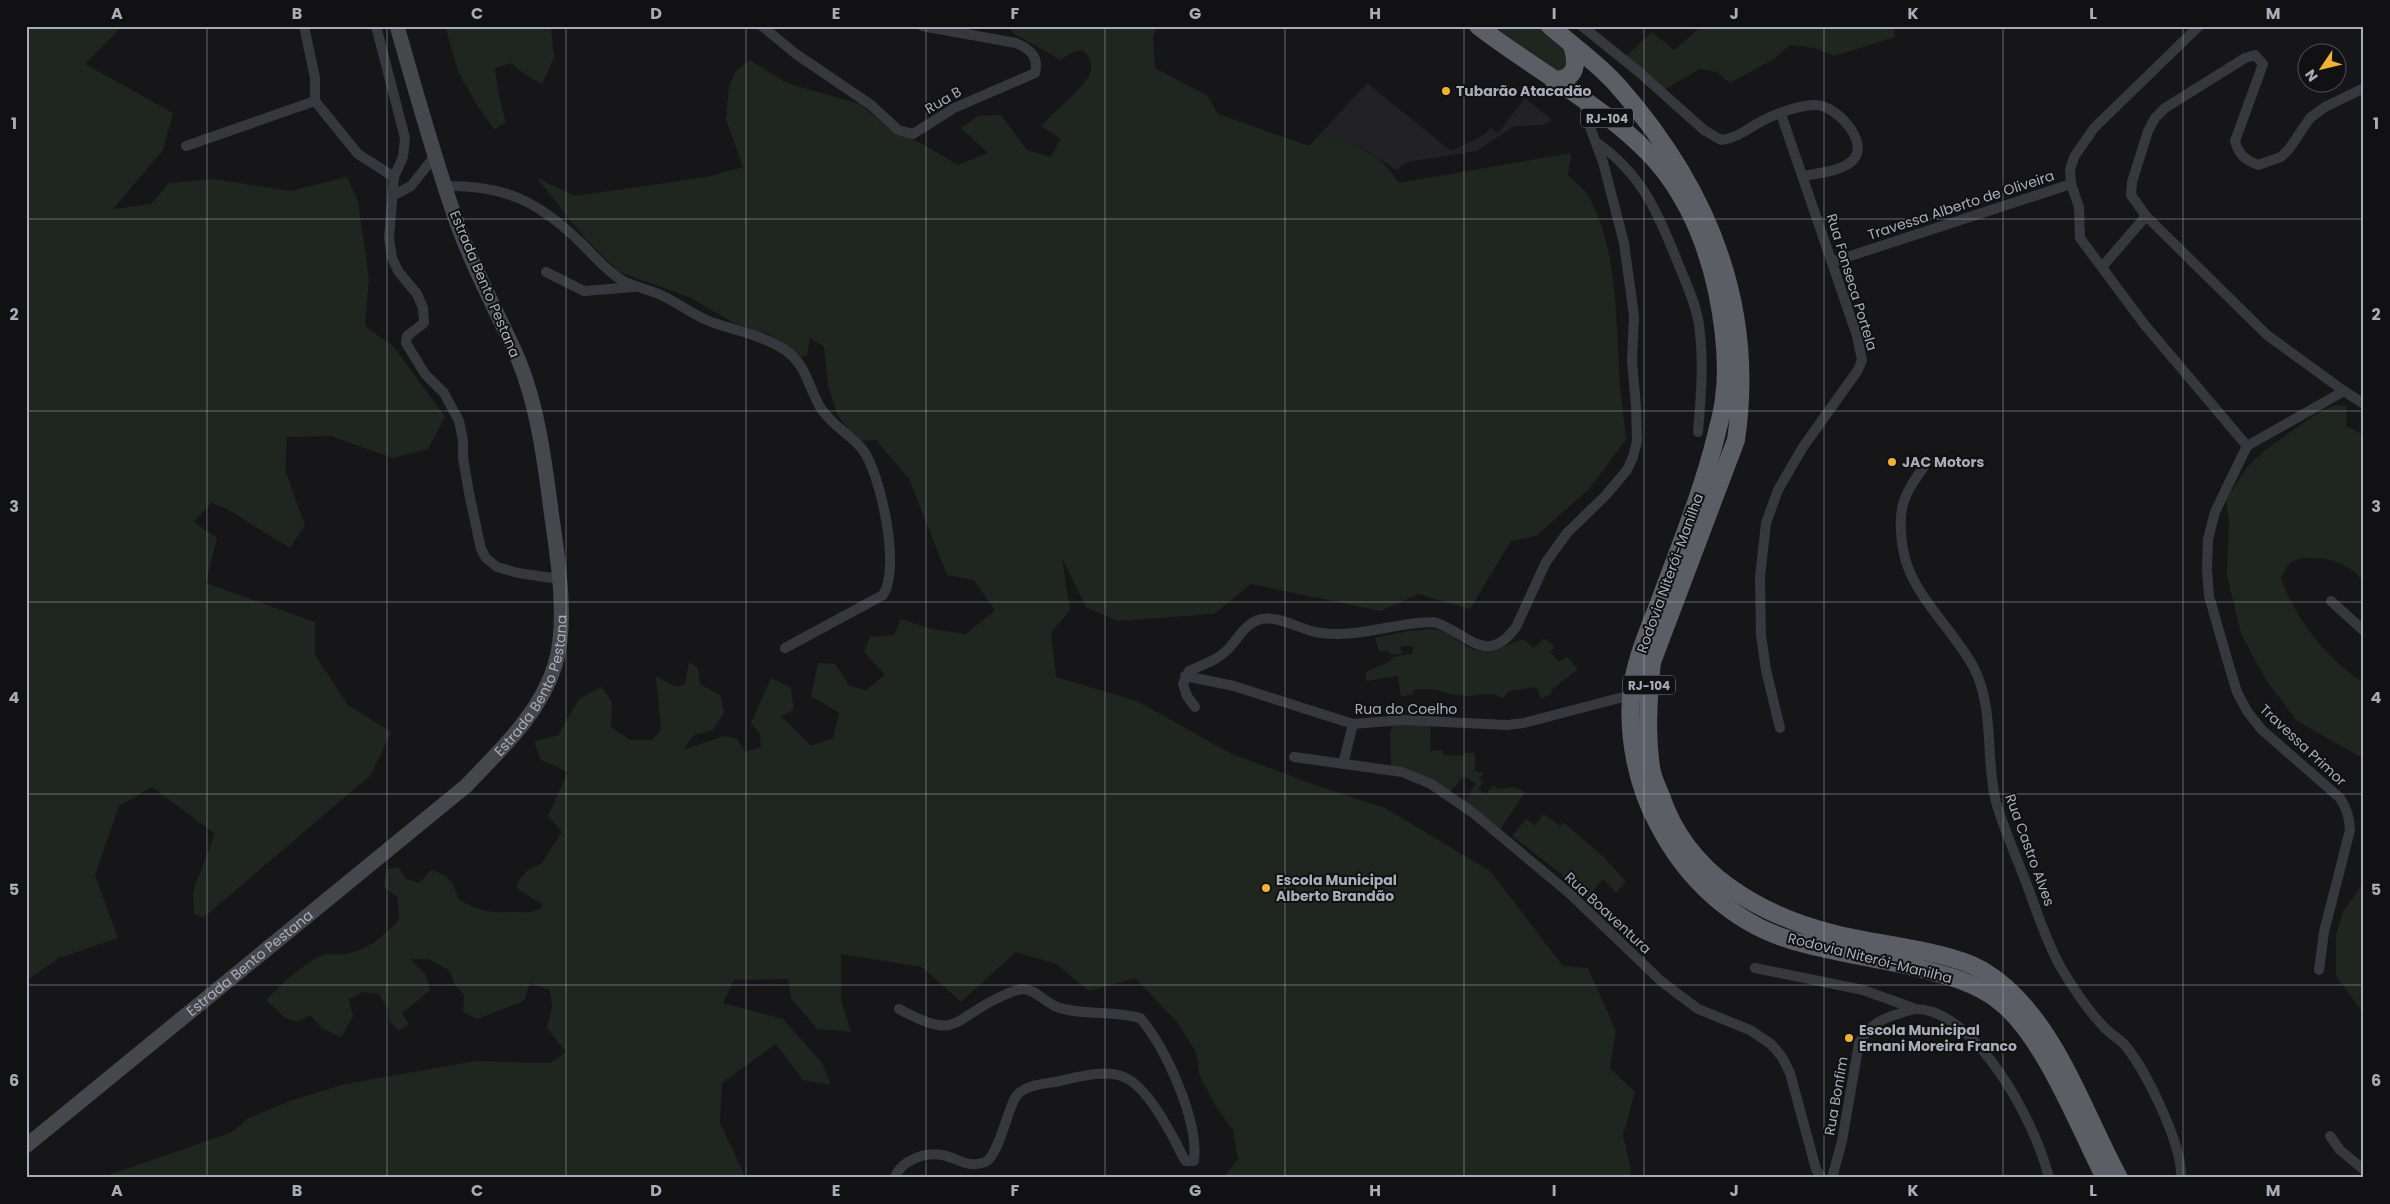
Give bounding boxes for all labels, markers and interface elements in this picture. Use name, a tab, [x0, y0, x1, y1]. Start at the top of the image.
text: A	[111, 2, 123, 25]
text: B	[292, 2, 302, 25]
text: C	[471, 2, 483, 25]
text: D	[650, 2, 662, 25]
text: E	[832, 2, 840, 25]
text: F	[1011, 2, 1020, 25]
text: G	[1189, 2, 1201, 25]
text: H	[1369, 2, 1381, 25]
text: I	[1552, 2, 1556, 25]
text: J	[1729, 2, 1739, 25]
text: K	[1907, 2, 1919, 25]
text: L	[2089, 2, 2097, 25]
text: M	[2266, 2, 2280, 25]
north arrow	[2298, 42, 2348, 92]
text: N	[2300, 65, 2323, 86]
place label: Tubarão Atacadão	[1456, 81, 1592, 101]
street label: Rua B	[921, 82, 965, 118]
marker: Tubarão Atacadão	[1440, 85, 1452, 97]
road number: RJ-104	[1581, 109, 1633, 128]
text: 1	[11, 112, 17, 135]
text: 1	[2373, 112, 2379, 135]
street label: Travessa Alberto de Oliveira	[1865, 165, 2057, 245]
street label: Estrada Bento Pestana	[445, 207, 525, 361]
street label: Rua Fonseca Portela	[1822, 211, 1882, 353]
text: 2	[9, 303, 19, 326]
text: 2	[2371, 303, 2381, 326]
place label: JAC Motors	[1902, 452, 1984, 472]
marker: JAC Motors	[1886, 456, 1898, 468]
street label: Rodovia Niterói-Manilha	[1632, 490, 1708, 656]
text: 3	[9, 495, 19, 518]
text: 3	[2371, 495, 2381, 518]
street label: Estrada Bento Pestana	[489, 615, 571, 761]
road number: RJ-104	[1623, 676, 1675, 694]
text: 4	[9, 686, 20, 709]
text: 4	[2371, 686, 2382, 709]
street label: Rua do Coelho	[1355, 699, 1457, 719]
street label: Travessa Primor	[2255, 699, 2351, 791]
street label: Rua Castro Alves	[2000, 791, 2060, 909]
street label: Rua Boaventura	[1560, 868, 1656, 958]
place label: Escola Municipal Alberto Brandão	[1276, 870, 1397, 906]
text: 5	[9, 878, 19, 901]
text: 5	[2371, 878, 2381, 901]
marker: Escola Municipal Alberto Brandão	[1260, 882, 1272, 894]
street label: Estrada Bento Pestana	[182, 905, 317, 1021]
street label: Rodovia Niterói-Manilha	[1786, 928, 1954, 988]
place label: Escola Municipal Ernani Moreira Franco	[1859, 1020, 2017, 1056]
marker: Escola Municipal Ernani Moreira Franco	[1843, 1032, 1855, 1044]
street label: Rua Bonfim	[1819, 1055, 1853, 1137]
text: 6	[9, 1069, 19, 1092]
text: 6	[2371, 1069, 2381, 1092]
text: A	[111, 1179, 123, 1202]
text: B	[292, 1179, 302, 1202]
text: C	[471, 1179, 483, 1202]
text: D	[650, 1179, 662, 1202]
text: E	[832, 1179, 840, 1202]
text: F	[1011, 1179, 1020, 1202]
text: G	[1189, 1179, 1201, 1202]
text: H	[1369, 1179, 1381, 1202]
text: I	[1552, 1179, 1556, 1202]
text: J	[1729, 1179, 1739, 1202]
text: K	[1907, 1179, 1919, 1202]
text: L	[2089, 1179, 2097, 1202]
text: M	[2266, 1179, 2280, 1202]

